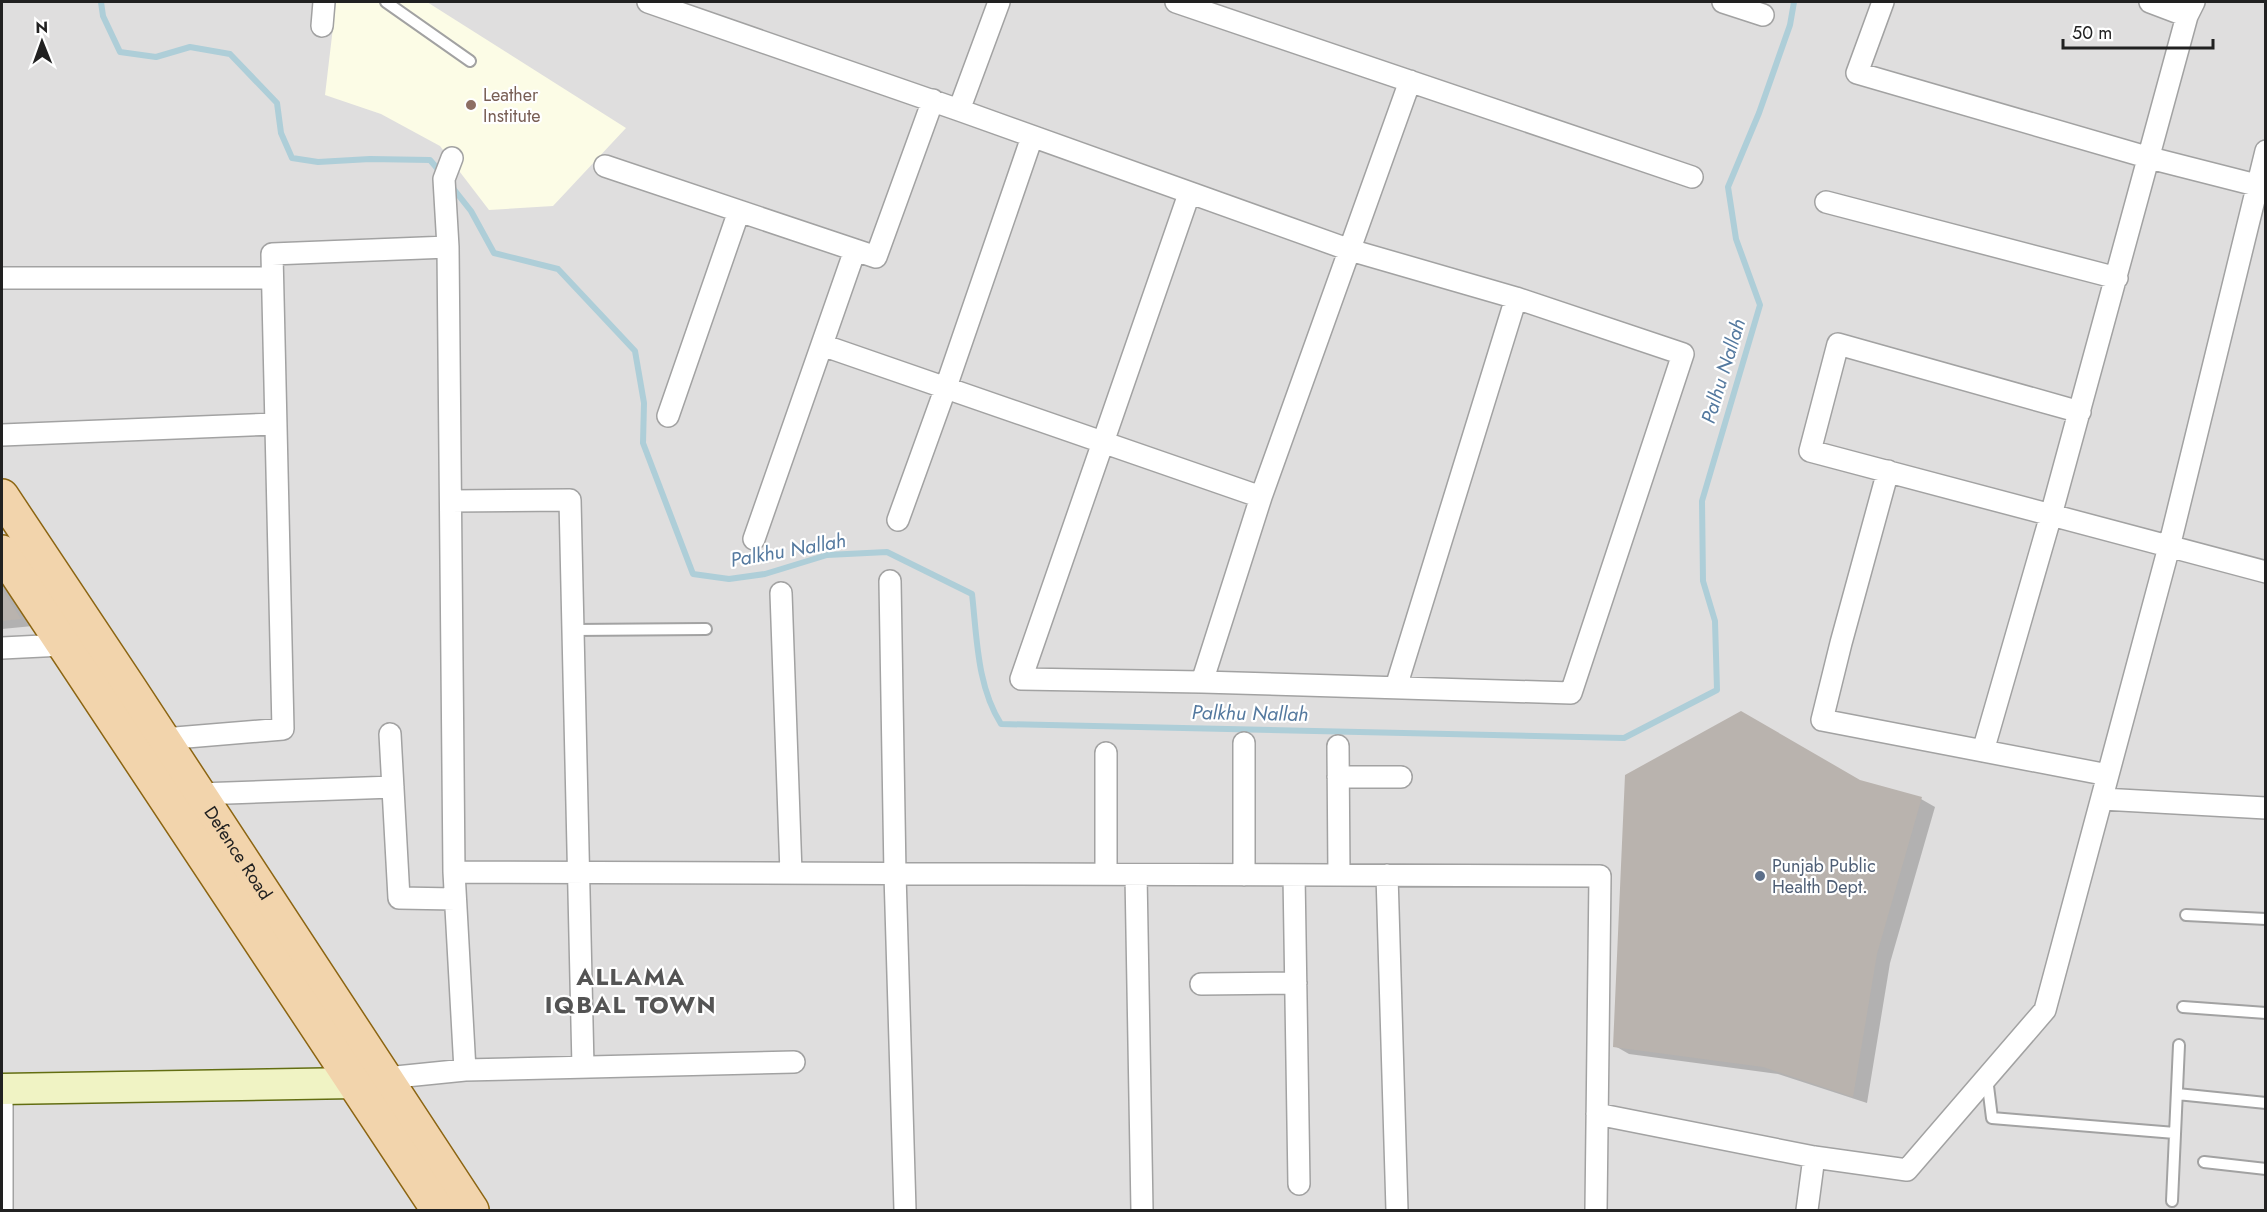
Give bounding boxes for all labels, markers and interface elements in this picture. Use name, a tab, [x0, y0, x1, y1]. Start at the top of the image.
north arrow	[12, 12, 72, 72]
scale bar	[2063, 12, 2213, 50]
text: N	[35, 16, 48, 39]
text: 50 m	[2072, 20, 2112, 46]
place label: Leather Institute	[483, 82, 540, 129]
marker: Leather Institute	[464, 98, 478, 112]
water label: Palhu Nallah	[1694, 315, 1753, 427]
water label: Palkhu Nallah	[728, 526, 848, 575]
water label: Palkhu Nallah	[1191, 698, 1309, 729]
street label: Defence Road	[198, 801, 278, 905]
place label: Punjab Public Health Dept.	[1772, 853, 1876, 900]
marker: Punjab Public Health Dept.	[1753, 869, 1767, 883]
district label: ALLAMA IQBAL TOWN	[545, 959, 717, 1022]

